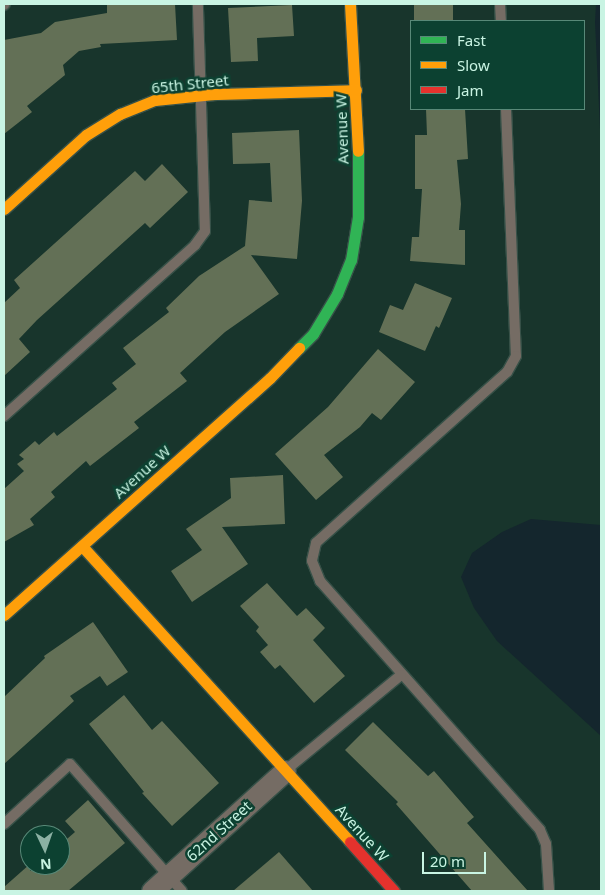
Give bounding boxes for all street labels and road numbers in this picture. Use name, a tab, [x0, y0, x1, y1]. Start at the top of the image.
street label: 65th Street	[150, 71, 230, 97]
street label: Avenue W	[332, 93, 352, 165]
street label: Avenue W	[110, 442, 174, 502]
street label: 62nd Street	[183, 797, 255, 865]
street label: Avenue W	[332, 801, 392, 865]

